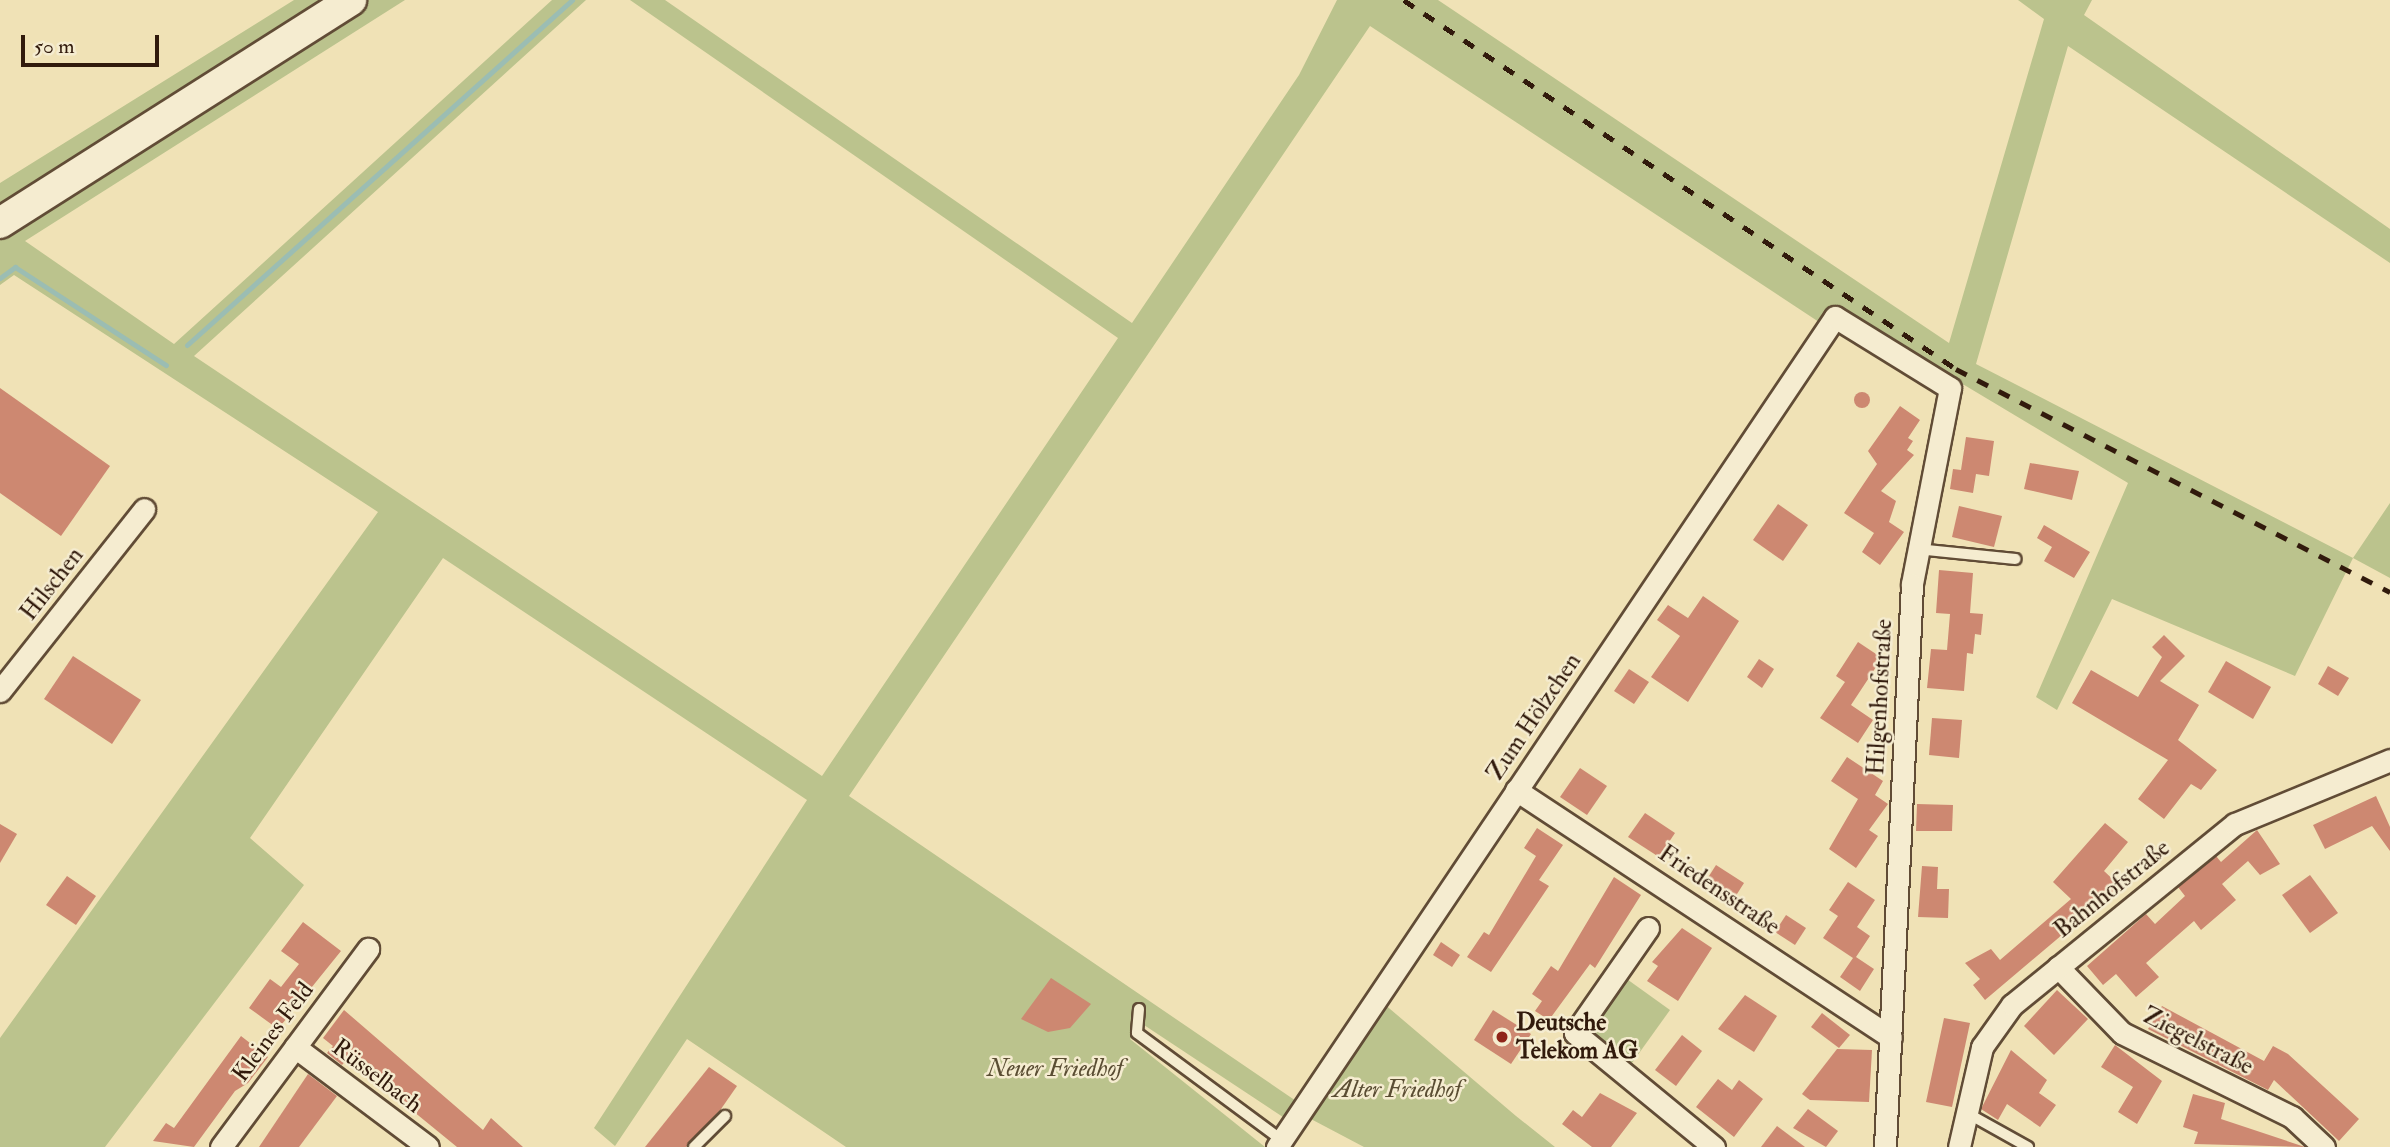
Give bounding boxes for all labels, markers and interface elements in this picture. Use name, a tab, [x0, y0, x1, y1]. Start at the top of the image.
scale bar	[24, 21, 163, 65]
text: 50 m	[34, 33, 75, 60]
street label: Hilschen	[14, 542, 90, 626]
street label: Hilgenhofstraße	[1862, 618, 1898, 776]
street label: Zum Hölzchen	[1481, 648, 1587, 786]
street label: Bahnhofstraße	[2048, 834, 2176, 944]
street label: Friedensstraße	[1653, 839, 1785, 941]
street label: Kleines Feld	[226, 976, 320, 1088]
street label: Ziegelstraße	[2138, 1001, 2258, 1081]
place label: Deutsche Telekom AG	[1516, 1009, 1638, 1065]
marker: Deutsche Telekom AG	[1494, 1029, 1510, 1045]
street label: Rüsselbach	[326, 1033, 428, 1119]
park label: Neuer Friedhof	[987, 1055, 1123, 1083]
park label: Alter Friedhof	[1333, 1076, 1461, 1104]

